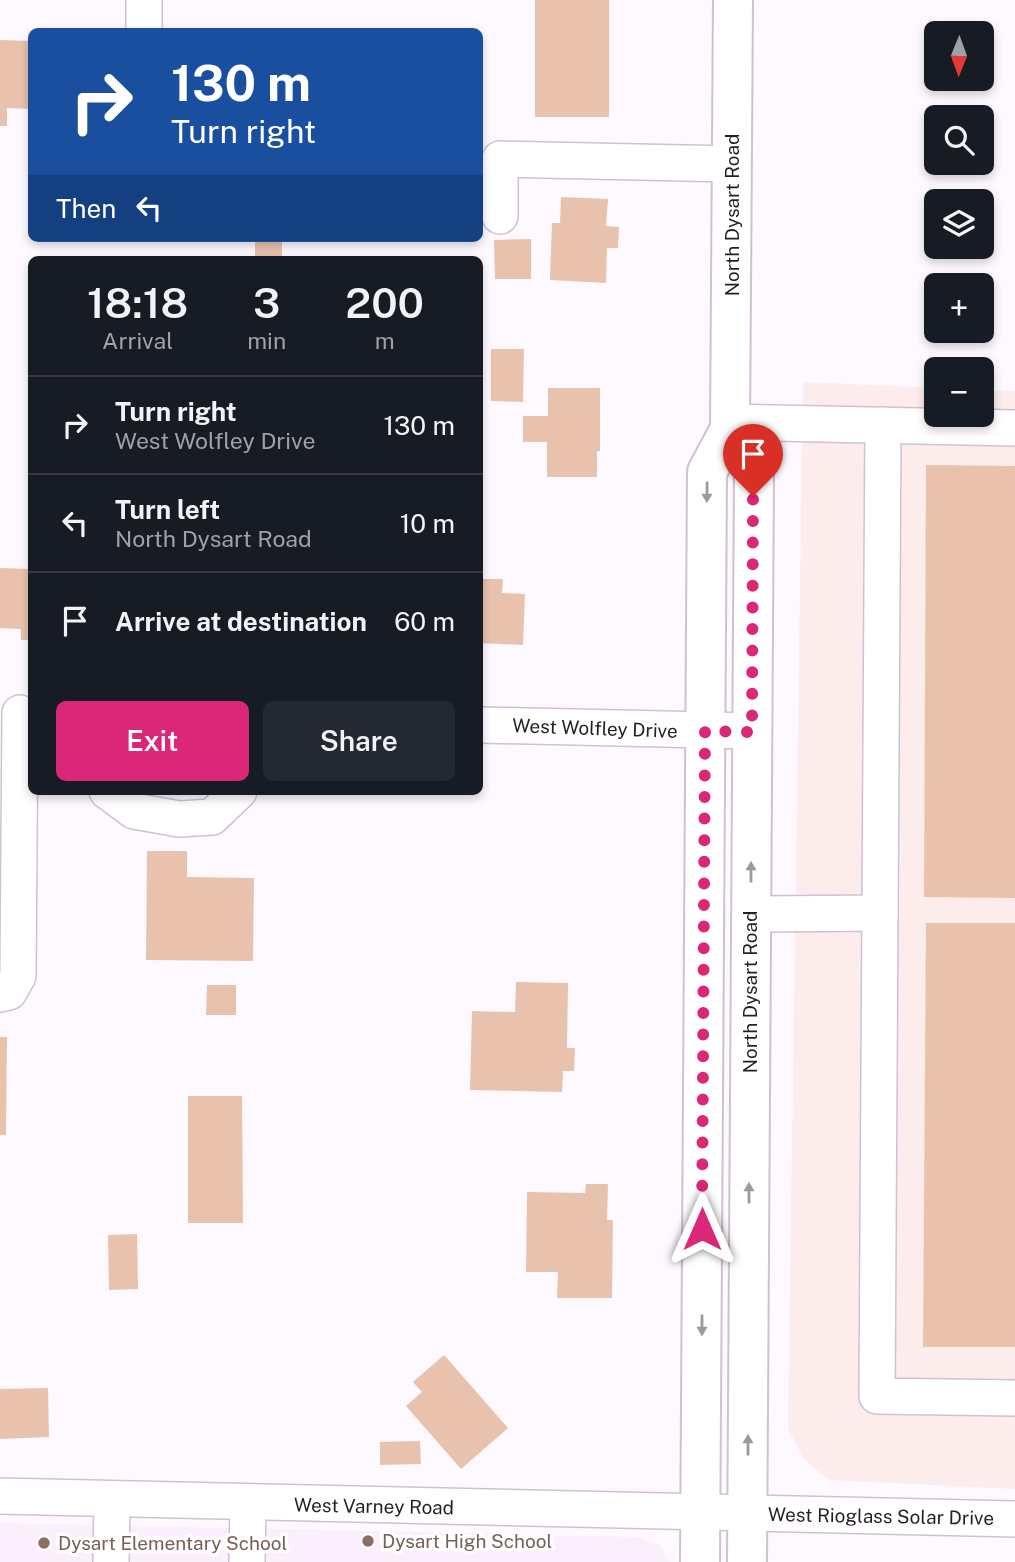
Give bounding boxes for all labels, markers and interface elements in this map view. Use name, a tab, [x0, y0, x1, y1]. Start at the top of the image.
north arrow	[924, 21, 994, 91]
map controls	[924, 21, 994, 427]
text: 130 m	[171, 54, 311, 112]
icon: right	[56, 56, 147, 147]
button: search	[924, 105, 994, 175]
text: Turn right	[171, 113, 316, 150]
street label: North Dysart Road	[721, 134, 743, 296]
icon: left	[130, 189, 168, 227]
button: layers	[924, 189, 994, 259]
text: Then	[56, 193, 116, 224]
button: +	[924, 273, 994, 343]
text: 18:18	[87, 278, 188, 327]
text: 3	[253, 278, 280, 327]
text: 200	[345, 278, 424, 327]
text: Arrival	[102, 327, 173, 354]
text: min	[247, 327, 286, 354]
text: m	[375, 327, 395, 354]
button: −	[924, 357, 994, 427]
text: Turn right	[115, 396, 237, 427]
icon: right	[56, 406, 94, 444]
text: 130 m	[383, 410, 455, 441]
pin	[723, 424, 783, 496]
text: West Wolfley Drive	[115, 427, 315, 454]
icon: arrive	[734, 435, 772, 473]
one-way arrow	[701, 481, 713, 503]
text: Turn left	[115, 494, 220, 525]
icon: left	[56, 504, 94, 542]
text: 10 m	[400, 508, 455, 539]
text: North Dysart Road	[115, 525, 312, 552]
icon: arrive	[56, 602, 94, 640]
text: Arrive at destination	[115, 606, 367, 637]
text: 60 m	[394, 606, 455, 637]
button: Exit	[56, 701, 249, 781]
button: Share	[263, 701, 455, 781]
street label: West Wolfley Drive	[512, 714, 678, 742]
one-way arrow	[745, 860, 756, 882]
street label: North Dysart Road	[739, 911, 761, 1073]
one-way arrow	[743, 1182, 755, 1204]
position arrow	[665, 1192, 739, 1266]
one-way arrow	[696, 1315, 708, 1337]
one-way arrow	[742, 1434, 753, 1456]
street label: West Varney Road	[294, 1494, 454, 1518]
street label: West Rioglass Solar Drive	[768, 1503, 994, 1529]
place label: Dysart High School	[382, 1530, 552, 1552]
place label: Dysart Elementary School	[58, 1532, 287, 1554]
marker: Dysart High School	[360, 1533, 376, 1549]
marker: Dysart Elementary School	[36, 1535, 52, 1551]

